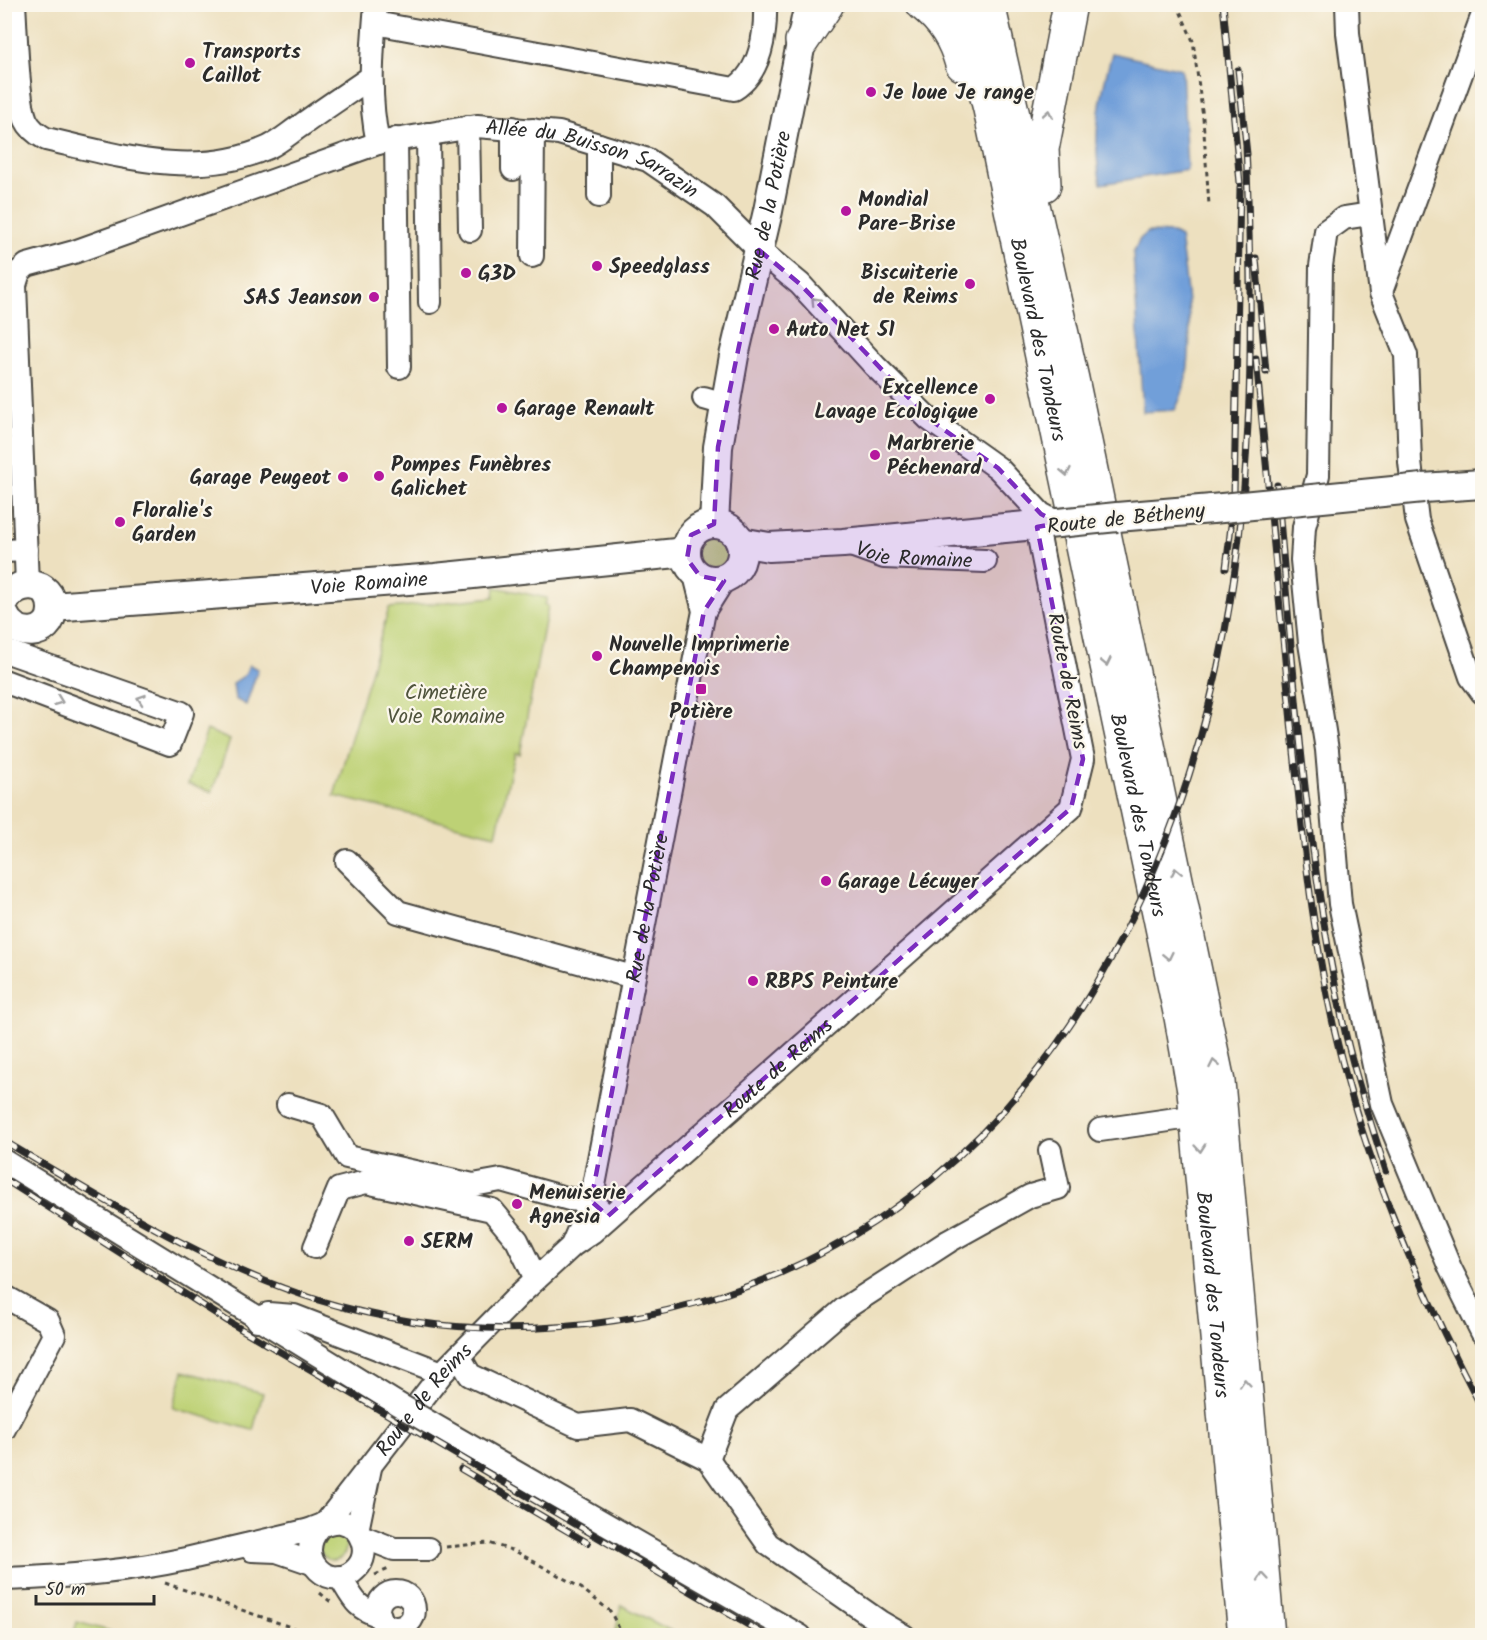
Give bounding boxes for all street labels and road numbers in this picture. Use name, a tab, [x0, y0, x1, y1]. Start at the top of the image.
street label: Allée du Buisson Sarrazin	[484, 112, 705, 208]
street label: Rue de la Potière	[737, 128, 801, 284]
street label: Boulevard des Tondeurs	[1000, 235, 1075, 445]
street label: Route de Bétheny	[1046, 495, 1207, 544]
street label: Voie Romaine	[851, 533, 974, 579]
street label: Voie Romaine	[309, 564, 430, 605]
street label: Route de Reims	[1037, 610, 1096, 753]
street label: Boulevard des Tondeurs	[1100, 711, 1175, 920]
street label: Rue de la Potière	[618, 830, 679, 986]
street label: Route de Reims	[716, 1011, 841, 1127]
street label: Boulevard des Tondeurs	[1185, 1190, 1238, 1400]
street label: Route de Reims	[368, 1336, 481, 1464]

